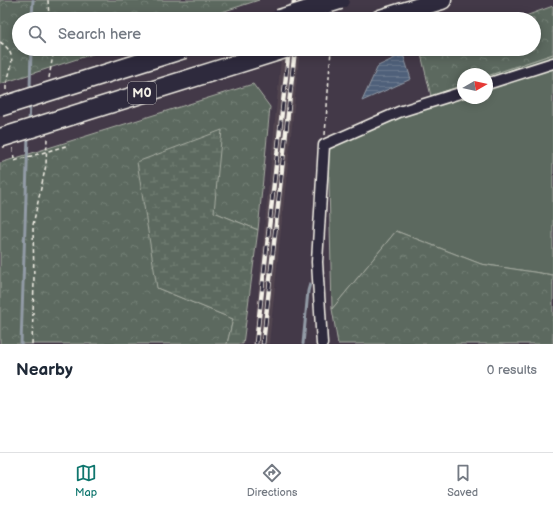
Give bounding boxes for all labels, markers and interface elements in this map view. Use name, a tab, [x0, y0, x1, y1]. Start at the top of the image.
search box	[12, 12, 541, 56]
icon: search	[26, 23, 48, 45]
text: Search here	[58, 25, 141, 44]
north arrow	[457, 68, 493, 104]
road number: M0	[128, 82, 156, 104]
text: Nearby	[16, 360, 73, 380]
text: 0 results	[487, 362, 537, 378]
tab: Map	[75, 462, 97, 499]
tab: Directions	[247, 462, 297, 499]
tab: Saved	[447, 462, 478, 499]

